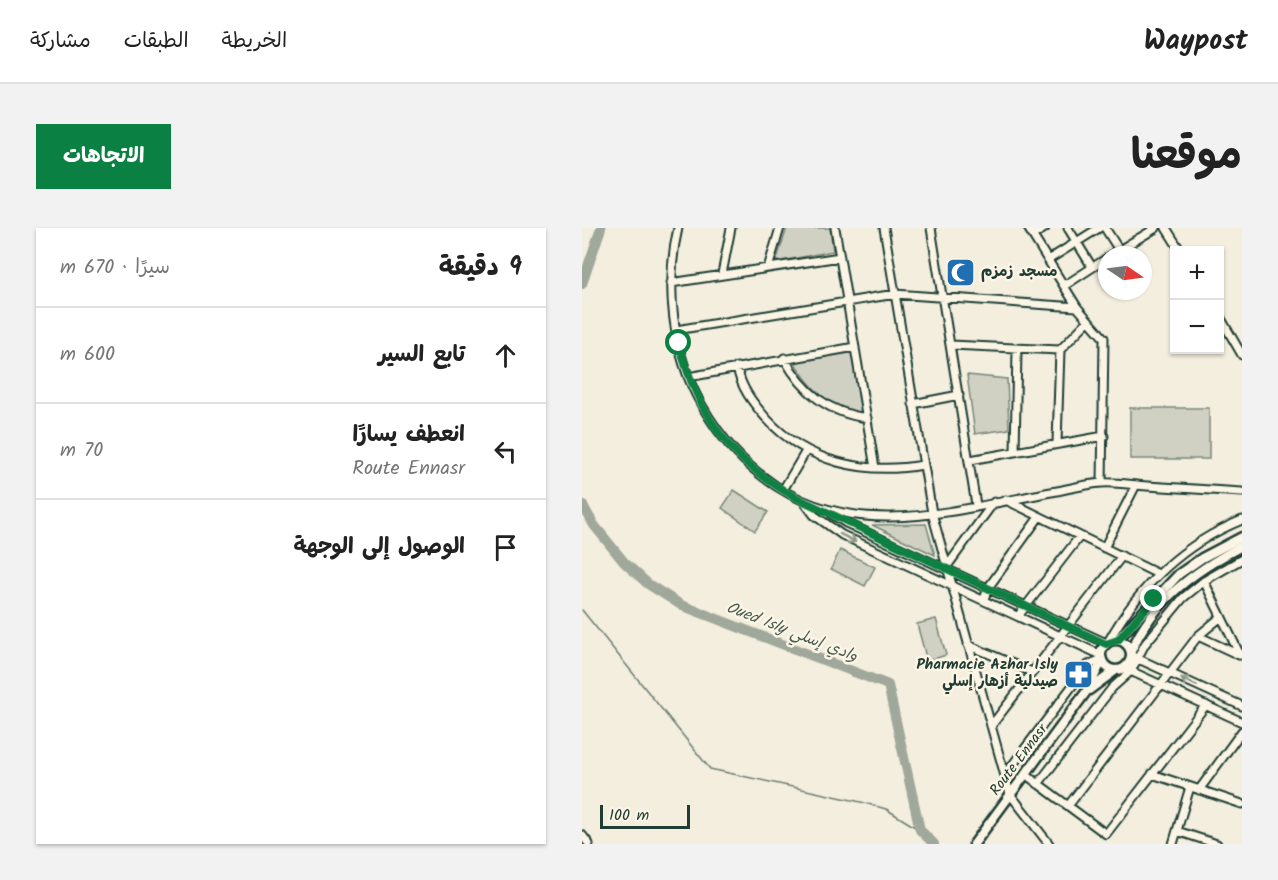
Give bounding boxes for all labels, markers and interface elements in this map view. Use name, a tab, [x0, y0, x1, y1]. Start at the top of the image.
text: Waypost	[1144, 19, 1248, 64]
text: مشاركة	[30, 25, 91, 58]
text: الطبقات	[124, 25, 189, 58]
text: الخريطة	[222, 25, 287, 58]
text: موقعنا	[1131, 123, 1242, 190]
button: الاتجاهات	[36, 124, 171, 189]
north arrow	[1098, 246, 1152, 300]
map controls	[1170, 246, 1224, 354]
button: +	[1170, 246, 1224, 300]
text: 9 دقيقة	[439, 247, 522, 289]
text: سيرًا · 670 m	[60, 252, 170, 284]
mosque icon: مسجد زمزم	[944, 256, 976, 288]
place label: مسجد زمزم	[981, 260, 1058, 284]
button: −	[1170, 300, 1224, 354]
route start	[665, 329, 691, 355]
text: تابع السير	[378, 338, 465, 373]
text: 600 m	[60, 339, 115, 371]
icon: ahead	[489, 339, 522, 372]
text: انعطف يسارًا	[353, 418, 465, 453]
text: 70 m	[60, 435, 103, 467]
icon: left	[489, 435, 522, 468]
text: Route Ennasr	[352, 453, 465, 485]
text: الوصول إلى الوجهة	[293, 530, 465, 565]
icon: arrive	[489, 531, 522, 564]
one-way arrow	[839, 532, 857, 544]
route end	[1140, 585, 1166, 611]
water label: Oued Isly وادي إسلي	[722, 595, 862, 670]
place label: Pharmacie Azhar Isly صيدلية أزهار إسلي	[917, 653, 1058, 695]
pharmacy icon: Pharmacie Azhar Isly صيدلية أزهار إسلي	[1063, 658, 1095, 690]
one-way arrow	[1180, 675, 1198, 687]
street label: Route Ennasr	[984, 718, 1055, 801]
scale bar	[600, 802, 690, 830]
text: 100 m	[609, 803, 649, 828]

